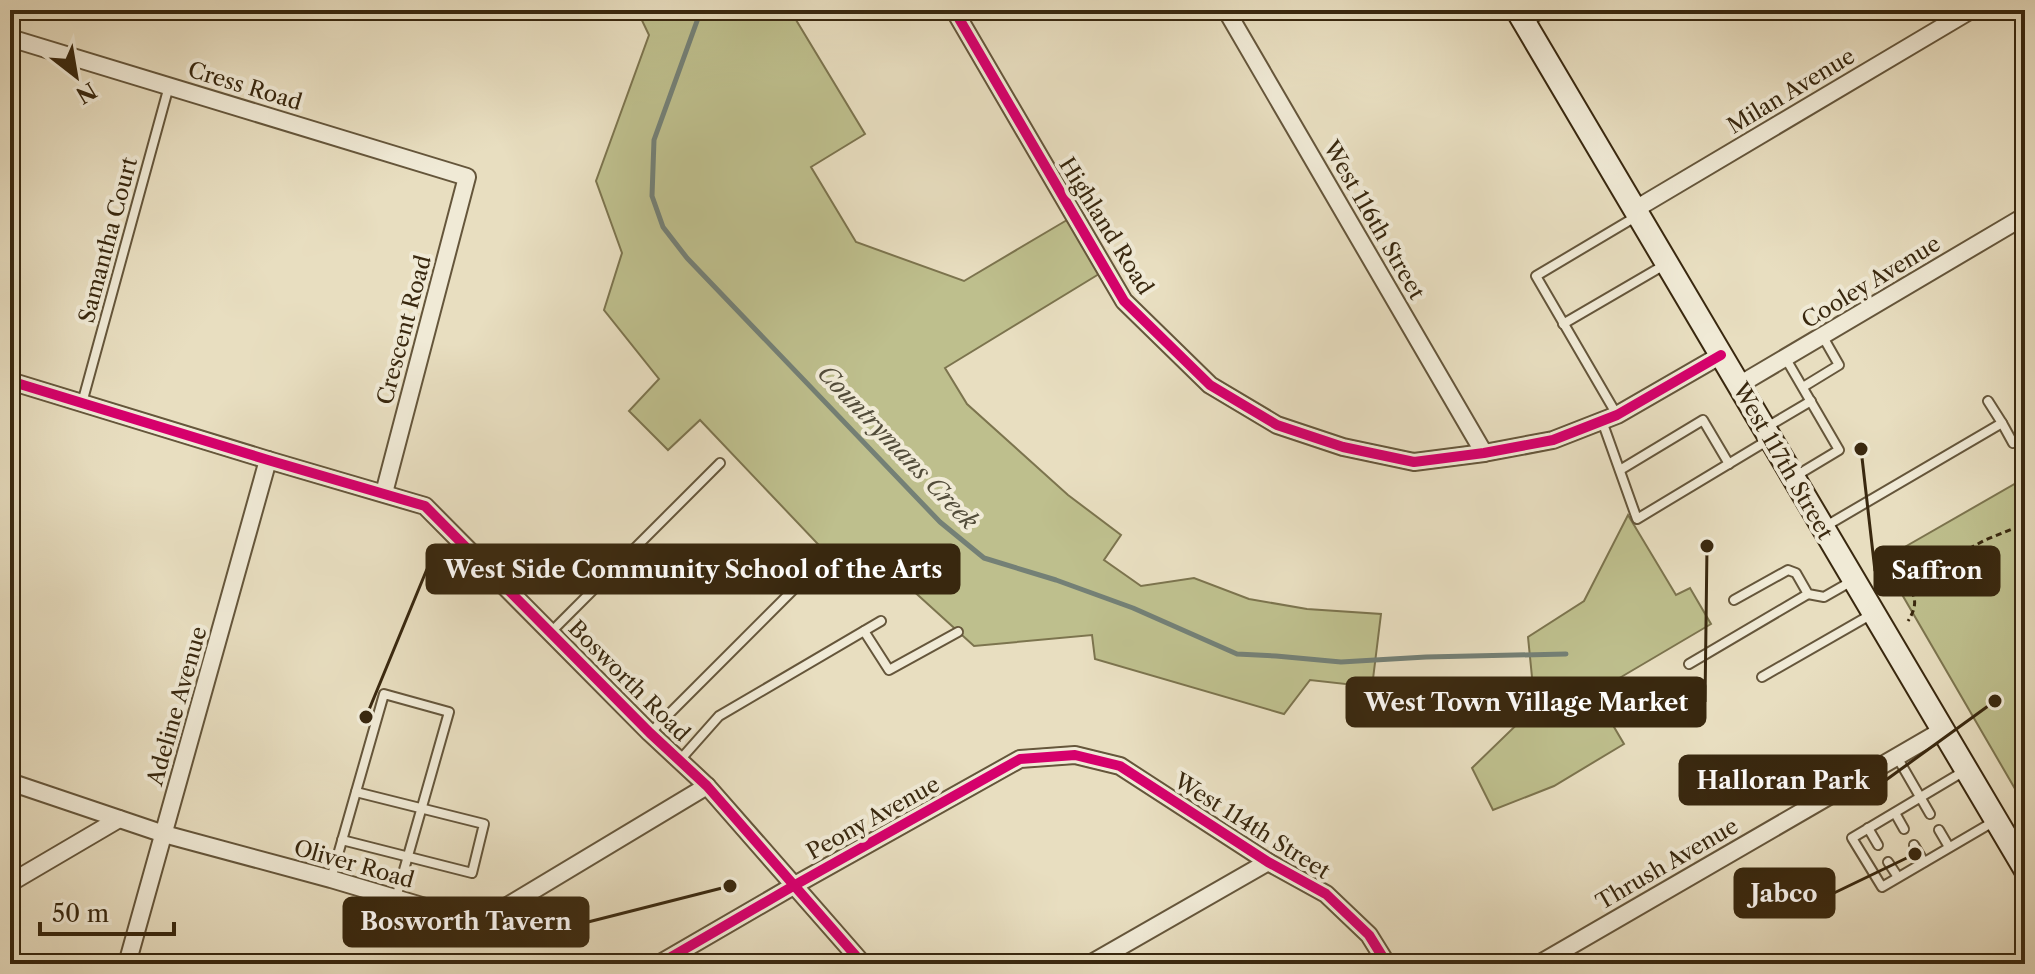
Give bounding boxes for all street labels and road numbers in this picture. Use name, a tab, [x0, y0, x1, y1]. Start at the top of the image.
street label: Milan Avenue	[1722, 42, 1860, 140]
street label: Cress Road	[185, 56, 305, 116]
street label: West 116th Street	[1317, 135, 1430, 304]
street label: Highland Road	[1053, 152, 1159, 300]
street label: Samantha Court	[73, 154, 143, 326]
street label: Cooley Avenue	[1797, 230, 1945, 334]
street label: Crescent Road	[371, 252, 437, 408]
street label: West 117th Street	[1727, 377, 1839, 544]
street label: Bosworth Road	[563, 615, 695, 747]
street label: Adeline Avenue	[141, 623, 213, 790]
street label: West 114th Street	[1168, 767, 1335, 885]
street label: Peony Avenue	[802, 770, 944, 866]
street label: Thrush Avenue	[1591, 812, 1743, 916]
street label: Oliver Road	[291, 834, 417, 894]

